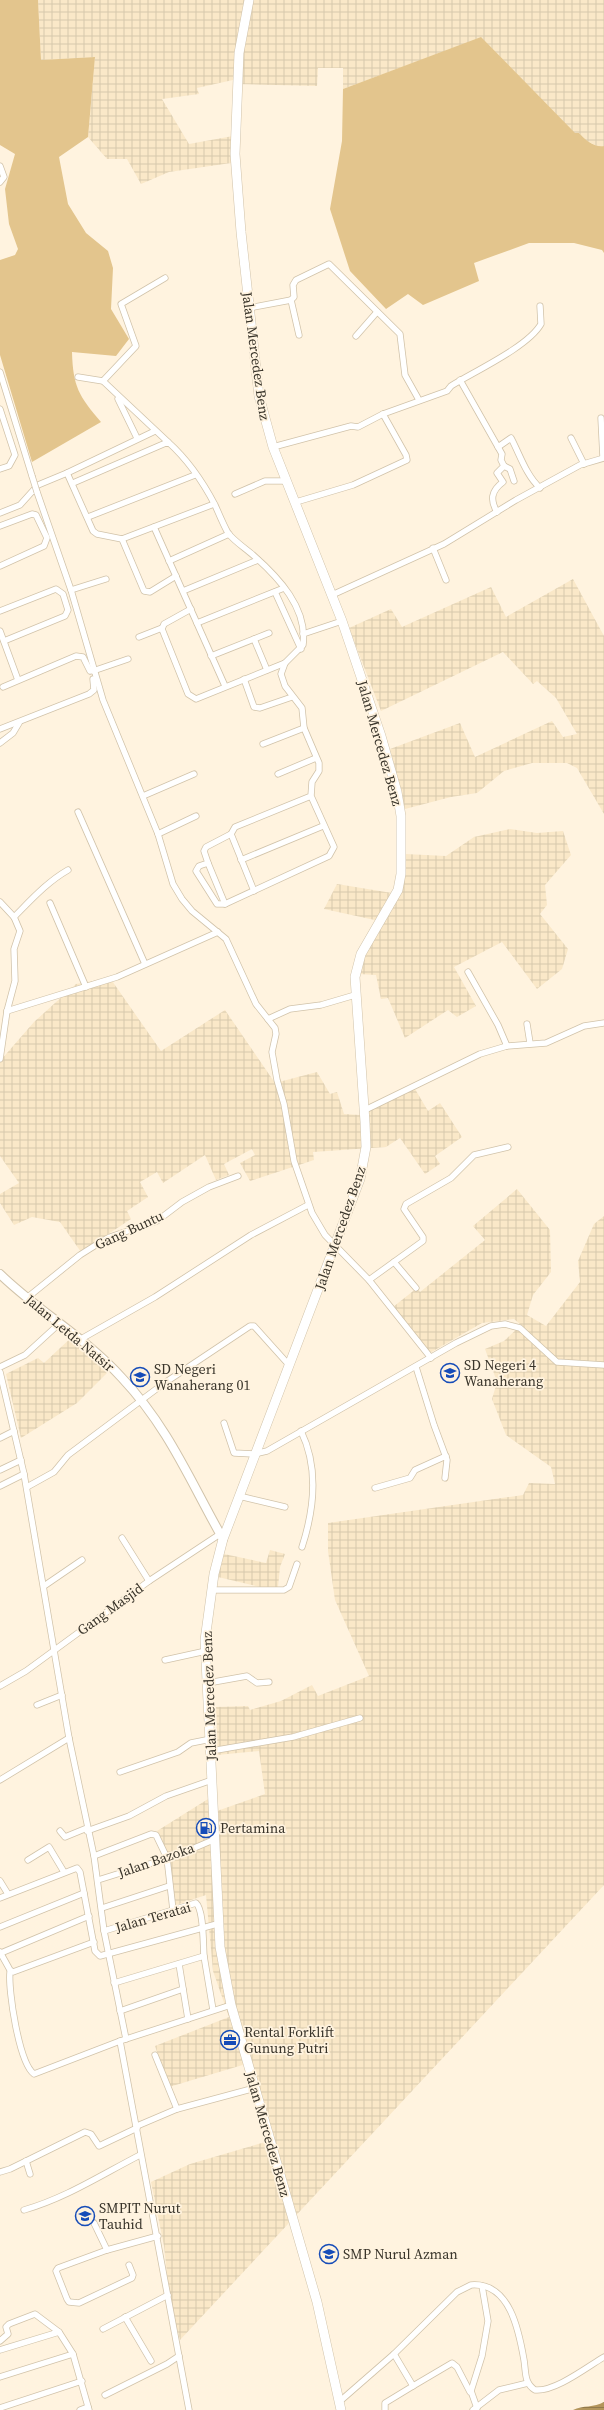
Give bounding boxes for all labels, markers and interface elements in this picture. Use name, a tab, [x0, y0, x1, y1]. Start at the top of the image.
street label: Jalan Mercedez Benz	[237, 289, 275, 422]
street label: Jalan Mercedez Benz	[352, 677, 408, 809]
street label: Jalan Mercedez Benz	[309, 1163, 371, 1293]
street label: Gang Buntu	[92, 1205, 166, 1255]
street label: Jalan Letda Natsir	[20, 1289, 119, 1376]
place label: SD Negeri 4 Wanaherang	[464, 1355, 543, 1391]
place label: SD Negeri Wanaherang 01	[154, 1359, 251, 1395]
school or university icon: SD Negeri 4 Wanaherang	[439, 1362, 461, 1384]
school or university icon: SD Negeri Wanaherang 01	[129, 1366, 151, 1388]
street label: Gang Masjid	[73, 1578, 147, 1640]
street label: Jalan Mercedez Benz	[197, 1630, 221, 1762]
fuel station icon: Pertamina	[195, 1817, 217, 1839]
place label: Pertamina	[220, 1818, 286, 1838]
street label: Jalan Bazoka	[114, 1837, 198, 1883]
street label: Jalan Teratai	[112, 1897, 193, 1938]
place label: Rental Forklift Gunung Putri	[244, 2022, 334, 2058]
office icon: Rental Forklift Gunung Putri	[219, 2029, 241, 2051]
street label: Jalan Mercedez Benz	[240, 2068, 296, 2200]
place label: SMPIT Nurut Tauhid	[99, 2198, 181, 2234]
school or university icon: SMPIT Nurut Tauhid	[74, 2205, 96, 2227]
school or university icon: SMP Nurul Azman	[318, 2243, 340, 2265]
place label: SMP Nurul Azman	[343, 2244, 458, 2264]

